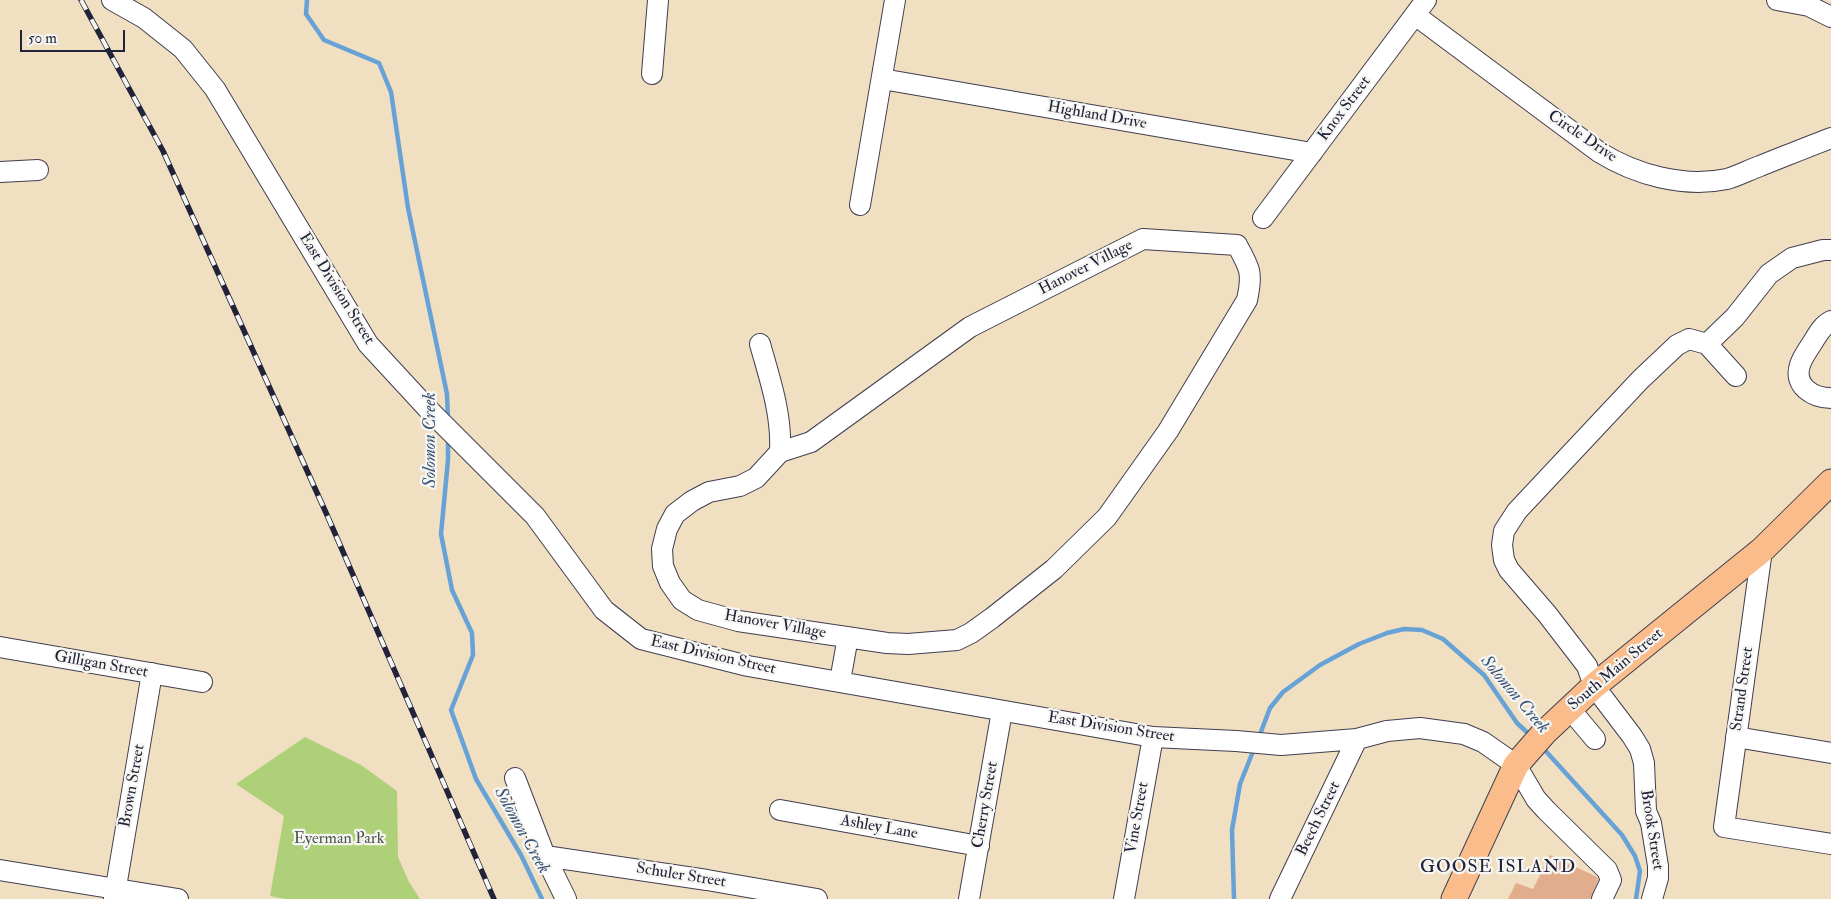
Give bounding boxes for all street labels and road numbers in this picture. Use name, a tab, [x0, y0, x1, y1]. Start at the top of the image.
street label: Knox Street	[1314, 73, 1376, 145]
street label: Highland Drive	[1046, 98, 1148, 134]
street label: Circle Drive	[1544, 107, 1620, 167]
street label: East Division Street	[294, 230, 378, 348]
street label: Hanover Village	[1036, 236, 1136, 300]
street label: Hanover Village	[723, 607, 827, 643]
street label: South Main Street	[1565, 625, 1667, 715]
street label: East Division Street	[648, 632, 778, 680]
street label: Strand Street	[1728, 646, 1758, 732]
street label: Gilligan Street	[53, 647, 149, 683]
street label: East Division Street	[1046, 709, 1176, 747]
street label: Brown Street	[116, 743, 150, 829]
street label: Cherry Street	[969, 760, 1003, 850]
street label: Beech Street	[1293, 779, 1345, 859]
street label: Vine Street	[1122, 781, 1154, 855]
street label: Brook Street	[1635, 788, 1667, 872]
street label: Ashley Lane	[839, 812, 919, 844]
street label: Schuler Street	[635, 859, 727, 893]

